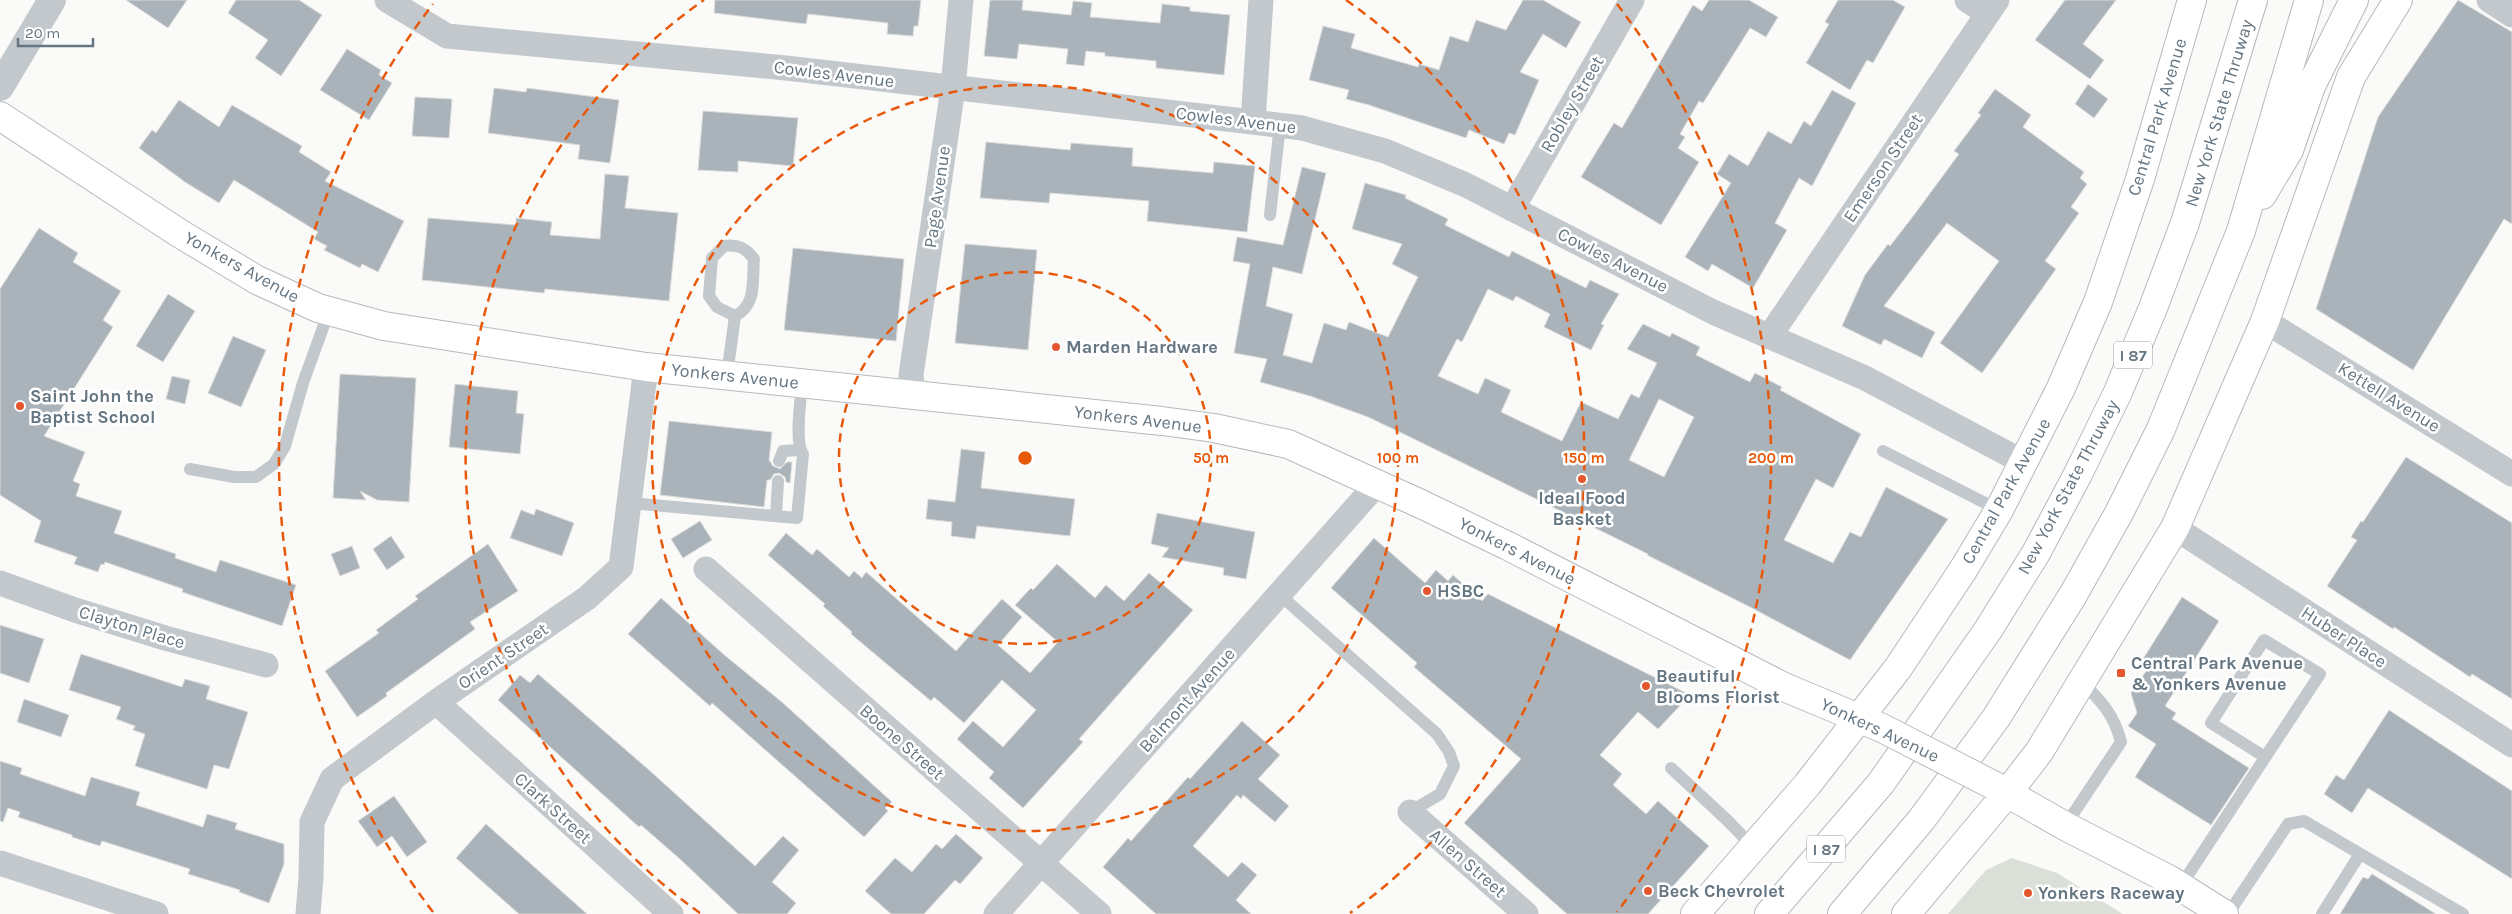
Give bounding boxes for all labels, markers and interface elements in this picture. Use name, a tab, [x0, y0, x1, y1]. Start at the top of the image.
scale bar	[18, 15, 92, 47]
street label: New York State Thruway	[2180, 16, 2258, 209]
text: 20 m	[25, 24, 60, 42]
street label: Central Park Avenue	[2123, 36, 2191, 198]
street label: Robley Street	[1536, 52, 1609, 156]
street label: Cowles Avenue	[773, 56, 895, 92]
street label: Cowles Avenue	[1175, 102, 1297, 138]
street label: Emerson Street	[1838, 109, 1928, 227]
street label: Page Avenue	[919, 145, 955, 249]
street label: Cowles Avenue	[1554, 223, 1672, 297]
street label: Yonkers Avenue	[181, 226, 303, 308]
place label: Marden Hardware	[1066, 336, 1218, 358]
marker: Marden Hardware	[1050, 341, 1062, 353]
road number: I 87	[2114, 342, 2152, 368]
street label: Kettell Avenue	[2334, 357, 2444, 437]
street label: Yonkers Avenue	[670, 358, 800, 394]
place label: Saint John the Baptist School	[30, 385, 155, 428]
street label: New York State Thruway	[2013, 395, 2124, 578]
marker: Saint John the Baptist School	[14, 400, 26, 412]
street label: Yonkers Avenue	[1073, 400, 1203, 438]
street label: Central Park Avenue	[1957, 414, 2055, 568]
centre of rings	[1016, 449, 1034, 467]
text: 50 m	[1193, 449, 1229, 467]
text: 100 m	[1377, 449, 1419, 467]
text: 150 m	[1563, 449, 1605, 467]
text: 200 m	[1748, 449, 1794, 467]
marker: Ideal Food Basket	[1576, 473, 1588, 485]
place label: Ideal Food Basket	[1538, 487, 1626, 530]
street label: Yonkers Avenue	[1455, 512, 1579, 590]
place label: HSBC	[1437, 580, 1484, 602]
marker: HSBC	[1421, 585, 1433, 597]
street label: Clayton Place	[76, 600, 188, 654]
street label: Huber Place	[2297, 601, 2391, 673]
street label: Orient Street	[454, 618, 552, 694]
street label: Belmont Avenue	[1134, 643, 1240, 757]
place label: Central Park Avenue & Yonkers Avenue	[2131, 652, 2303, 695]
place label: Beautiful Blooms Florist	[1656, 665, 1780, 708]
marker: Central Park Avenue & Yonkers Avenue	[2115, 667, 2127, 679]
marker: Beautiful Blooms Florist	[1640, 680, 1652, 692]
street label: Yonkers Avenue	[1817, 693, 1943, 767]
street label: Boone Street	[855, 699, 949, 785]
street label: Clark Street	[510, 768, 596, 849]
street label: Allen Street	[1425, 824, 1511, 902]
road number: I 87	[1807, 836, 1845, 862]
place label: Beck Chevrolet	[1658, 880, 1785, 902]
place label: Yonkers Raceway	[2038, 882, 2184, 904]
marker: Beck Chevrolet	[1642, 885, 1654, 897]
marker: Yonkers Raceway	[2022, 887, 2034, 899]

